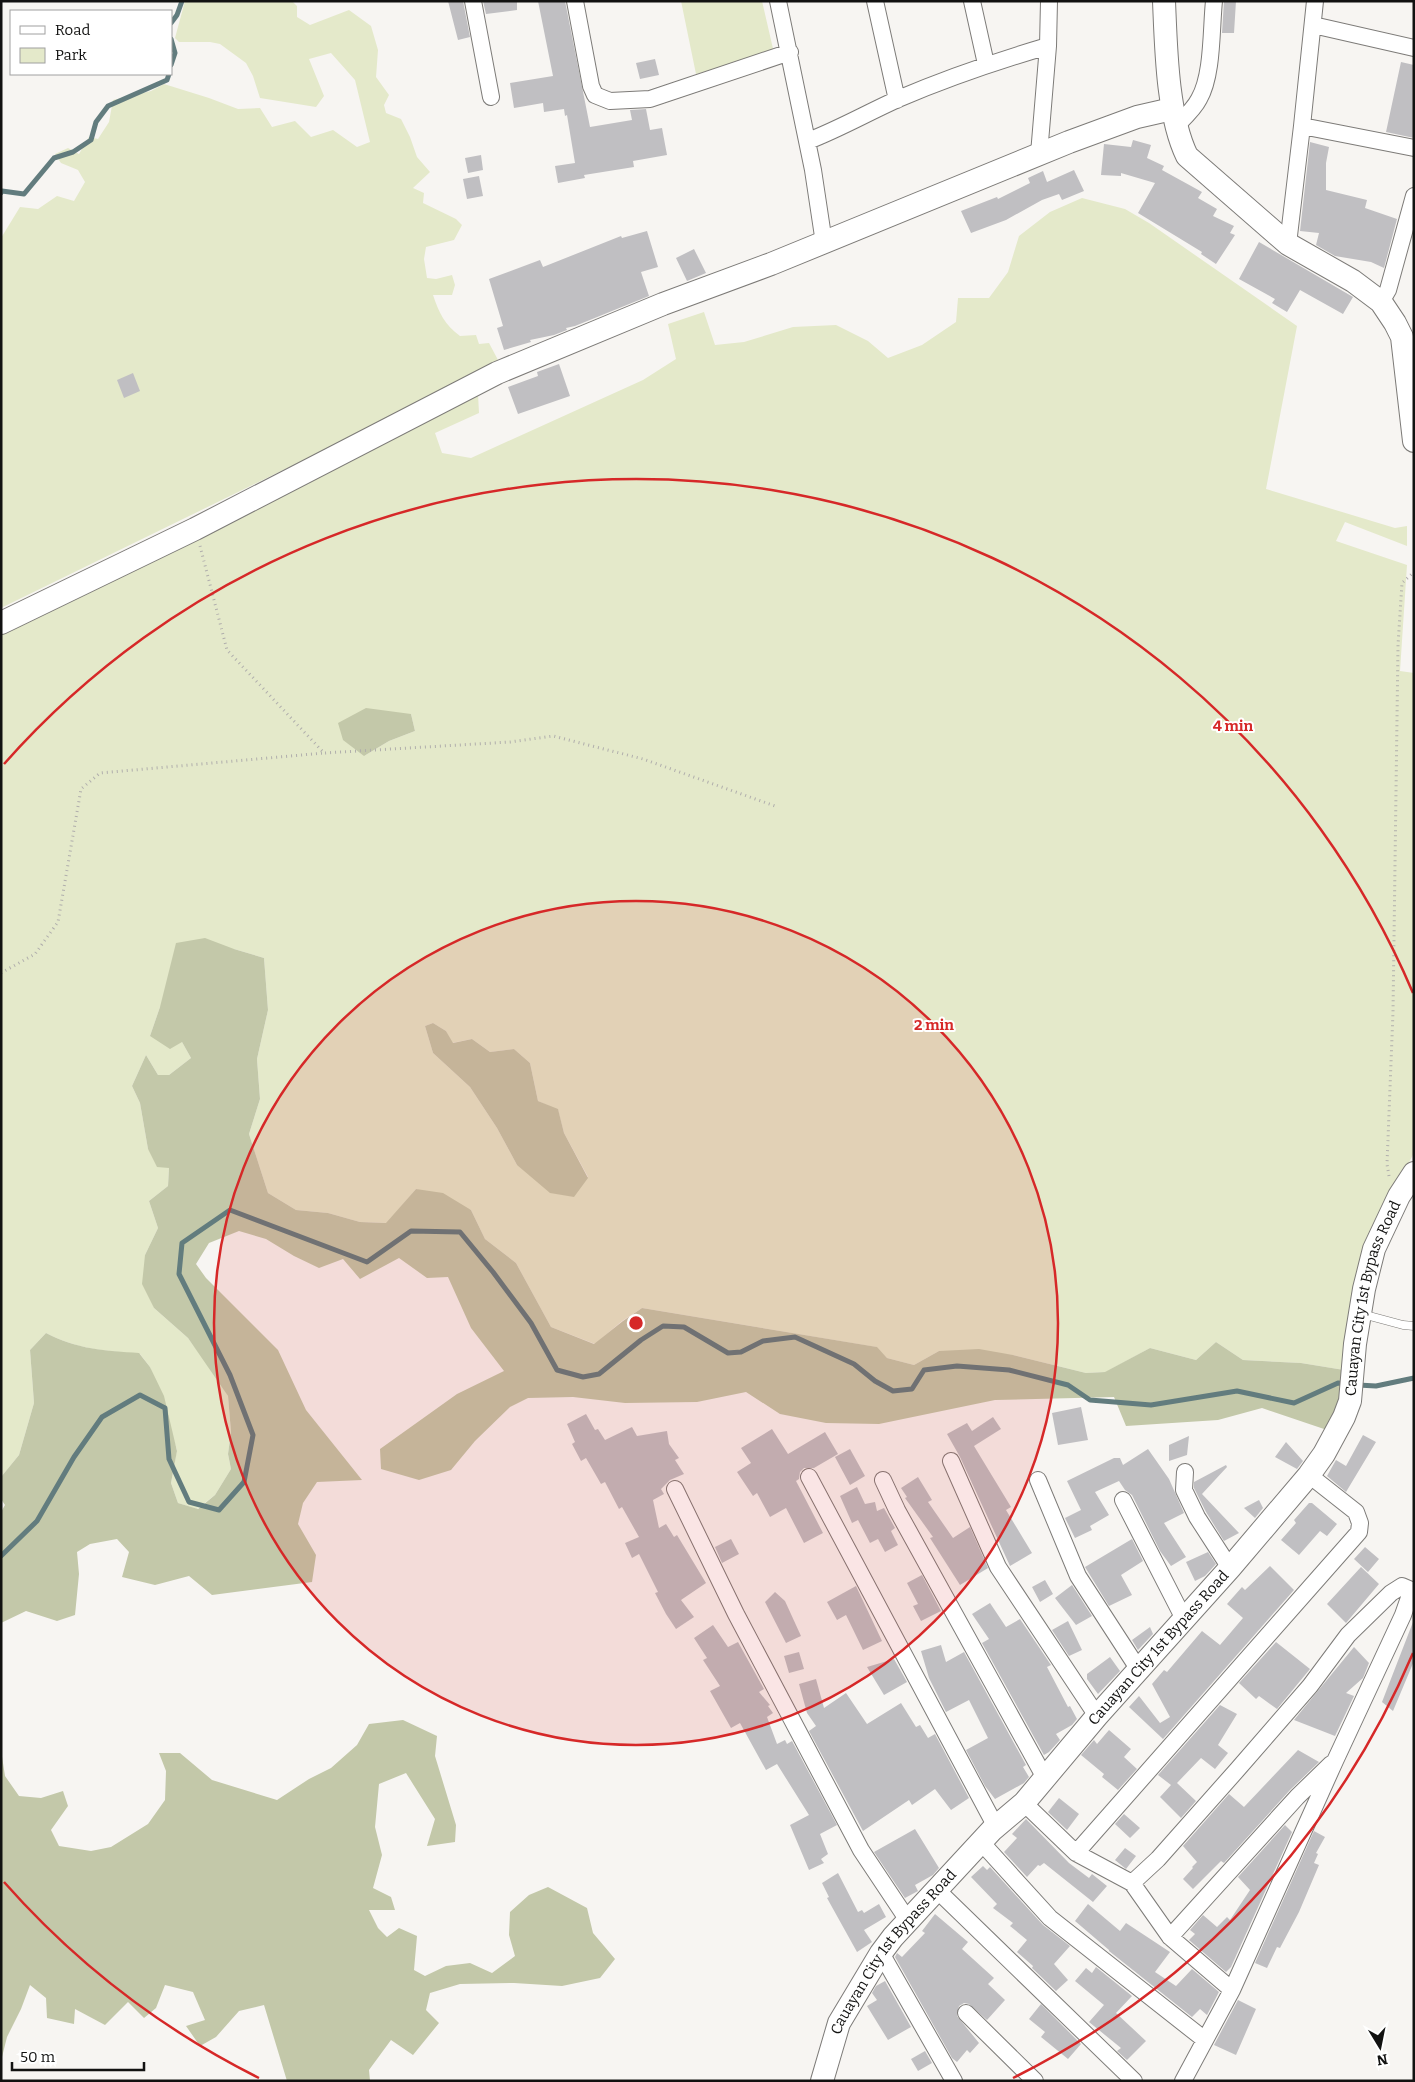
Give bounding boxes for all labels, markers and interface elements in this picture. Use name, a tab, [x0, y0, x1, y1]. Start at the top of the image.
legend	[10, 10, 172, 75]
text: Road	[55, 21, 90, 39]
text: Park	[55, 46, 87, 64]
text: 4 min	[1213, 717, 1254, 735]
text: 2 min	[914, 1016, 954, 1034]
street label: Cauayan City 1st Bypass Road	[1341, 1198, 1405, 1397]
centre of rings	[627, 1314, 645, 1332]
street label: Cauayan City 1st Bypass Road	[1084, 1567, 1232, 1729]
street label: Cauayan City 1st Bypass Road	[827, 1866, 960, 2036]
north arrow	[1355, 2022, 1405, 2072]
scale bar	[12, 2040, 145, 2072]
text: 50 m	[20, 2048, 56, 2066]
text: N	[1375, 2050, 1389, 2069]

